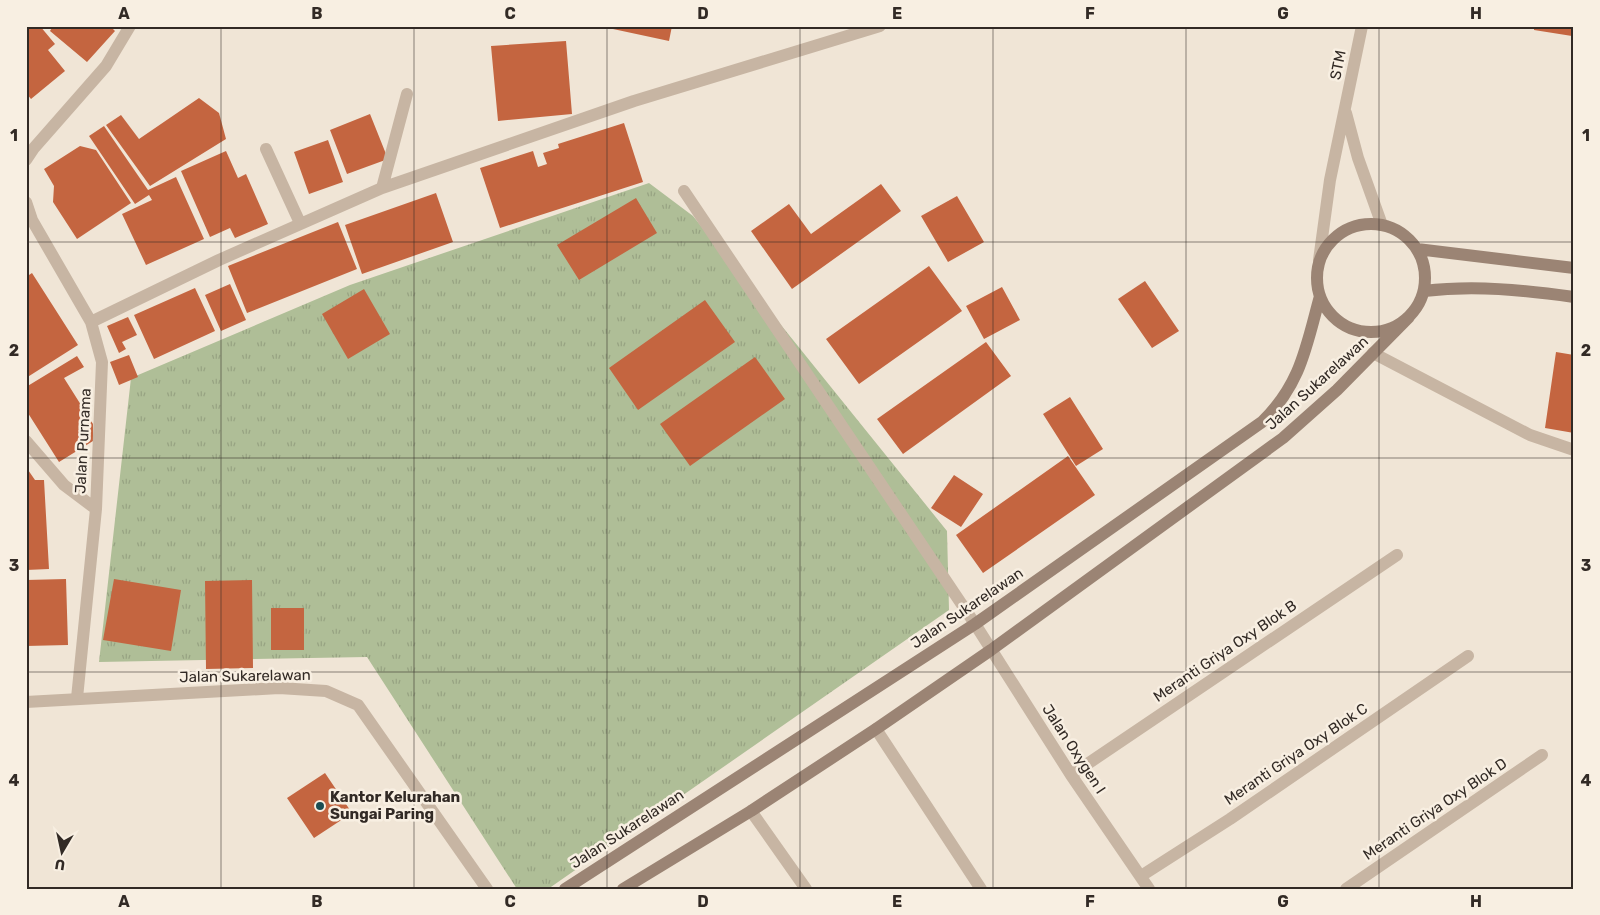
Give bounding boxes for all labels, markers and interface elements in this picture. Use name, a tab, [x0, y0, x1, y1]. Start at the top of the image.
text: A	[118, 4, 130, 23]
text: B	[311, 4, 323, 23]
text: C	[504, 4, 516, 23]
text: D	[697, 4, 709, 23]
text: E	[892, 4, 902, 23]
text: F	[1085, 4, 1095, 23]
text: G	[1277, 4, 1289, 23]
text: H	[1470, 4, 1482, 23]
street label: STM	[1326, 49, 1350, 81]
text: 1	[10, 126, 18, 145]
text: 1	[1582, 126, 1590, 145]
street label: Jalan Sukarelawan	[1262, 332, 1372, 434]
text: 2	[9, 341, 19, 360]
text: 2	[1581, 341, 1591, 360]
street label: Jalan Purnama	[71, 388, 95, 494]
text: 3	[9, 556, 19, 575]
text: 3	[1581, 556, 1591, 575]
street label: Jalan Sukarelawan	[907, 564, 1027, 652]
street label: Meranti Griya Oxy Blok B	[1150, 596, 1300, 706]
street label: Jalan Sukarelawan	[179, 666, 311, 686]
street label: Meranti Griya Oxy Blok C	[1221, 699, 1371, 809]
street label: Jalan Oxygen I	[1038, 701, 1110, 797]
street label: Meranti Griya Oxy Blok D	[1360, 754, 1510, 864]
text: 4	[9, 771, 20, 790]
text: 4	[1581, 771, 1592, 790]
street label: Jalan Sukarelawan	[567, 786, 687, 872]
place label: Kantor Kelurahan Sungai Paring	[330, 788, 460, 823]
marker: Kantor Kelurahan Sungai Paring	[314, 800, 326, 812]
north arrow	[38, 828, 88, 878]
text: U	[54, 855, 66, 874]
text: A	[118, 892, 130, 911]
text: B	[311, 892, 323, 911]
text: C	[504, 892, 516, 911]
text: D	[697, 892, 709, 911]
text: E	[892, 892, 902, 911]
text: F	[1085, 892, 1095, 911]
text: G	[1277, 892, 1289, 911]
text: H	[1470, 892, 1482, 911]

